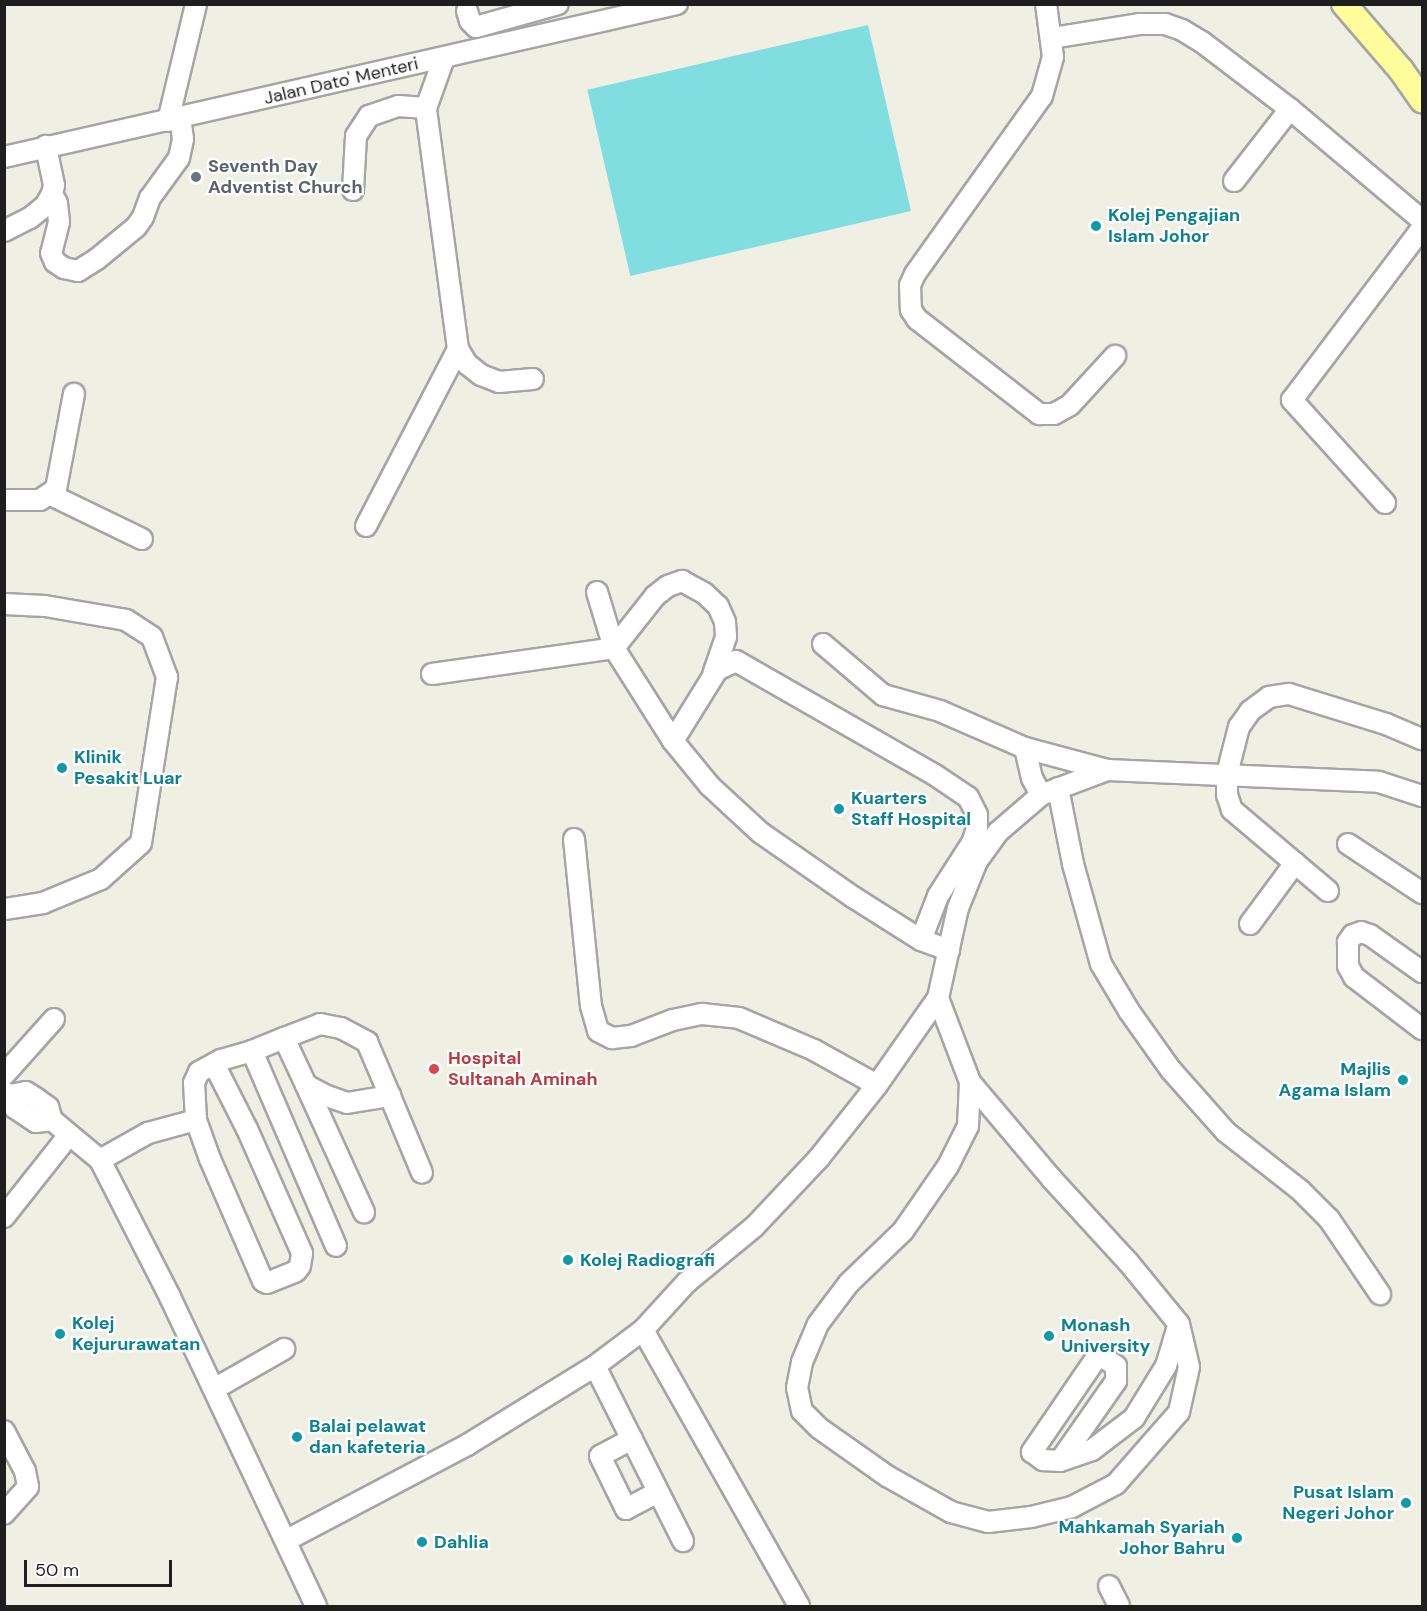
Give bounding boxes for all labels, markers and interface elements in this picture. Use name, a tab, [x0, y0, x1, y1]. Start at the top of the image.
street label: Jalan Dato' Menteri	[262, 53, 420, 109]
place label: Seventh Day Adventist Church	[208, 156, 363, 198]
marker: Seventh Day Adventist Church	[189, 170, 203, 184]
place label: Kolej Pengajian Islam Johor	[1108, 205, 1240, 248]
marker: Kolej Pengajian Islam Johor	[1089, 219, 1103, 233]
place label: Klinik Pesakit Luar	[74, 747, 182, 789]
marker: Klinik Pesakit Luar	[55, 761, 69, 775]
place label: Kuarters Staff Hospital	[851, 788, 971, 830]
marker: Kuarters Staff Hospital	[832, 802, 846, 816]
place label: Hospital Sultanah Aminah	[448, 1048, 598, 1090]
place label: Majlis Agama Islam	[1278, 1059, 1391, 1102]
marker: Hospital Sultanah Aminah	[425, 1060, 443, 1078]
marker: Majlis Agama Islam	[1396, 1073, 1410, 1087]
place label: Kolej Radiografi	[580, 1249, 715, 1271]
marker: Kolej Radiografi	[561, 1253, 575, 1267]
place label: Kolej Kejururawatan	[72, 1313, 200, 1356]
place label: Monash University	[1061, 1315, 1150, 1358]
marker: Kolej Kejururawatan	[53, 1327, 67, 1341]
marker: Monash University	[1042, 1329, 1056, 1343]
place label: Balai pelawat dan kafeteria	[309, 1416, 426, 1458]
marker: Balai pelawat dan kafeteria	[290, 1430, 304, 1444]
place label: Pusat Islam Negeri Johor	[1282, 1482, 1394, 1524]
marker: Pusat Islam Negeri Johor	[1399, 1496, 1413, 1510]
place label: Mahkamah Syariah Johor Bahru	[1058, 1517, 1225, 1559]
place label: Dahlia	[434, 1531, 489, 1553]
marker: Mahkamah Syariah Johor Bahru	[1230, 1531, 1244, 1545]
marker: Dahlia	[415, 1535, 429, 1549]
scale bar	[27, 1548, 176, 1586]
text: 50 m	[35, 1558, 79, 1582]

